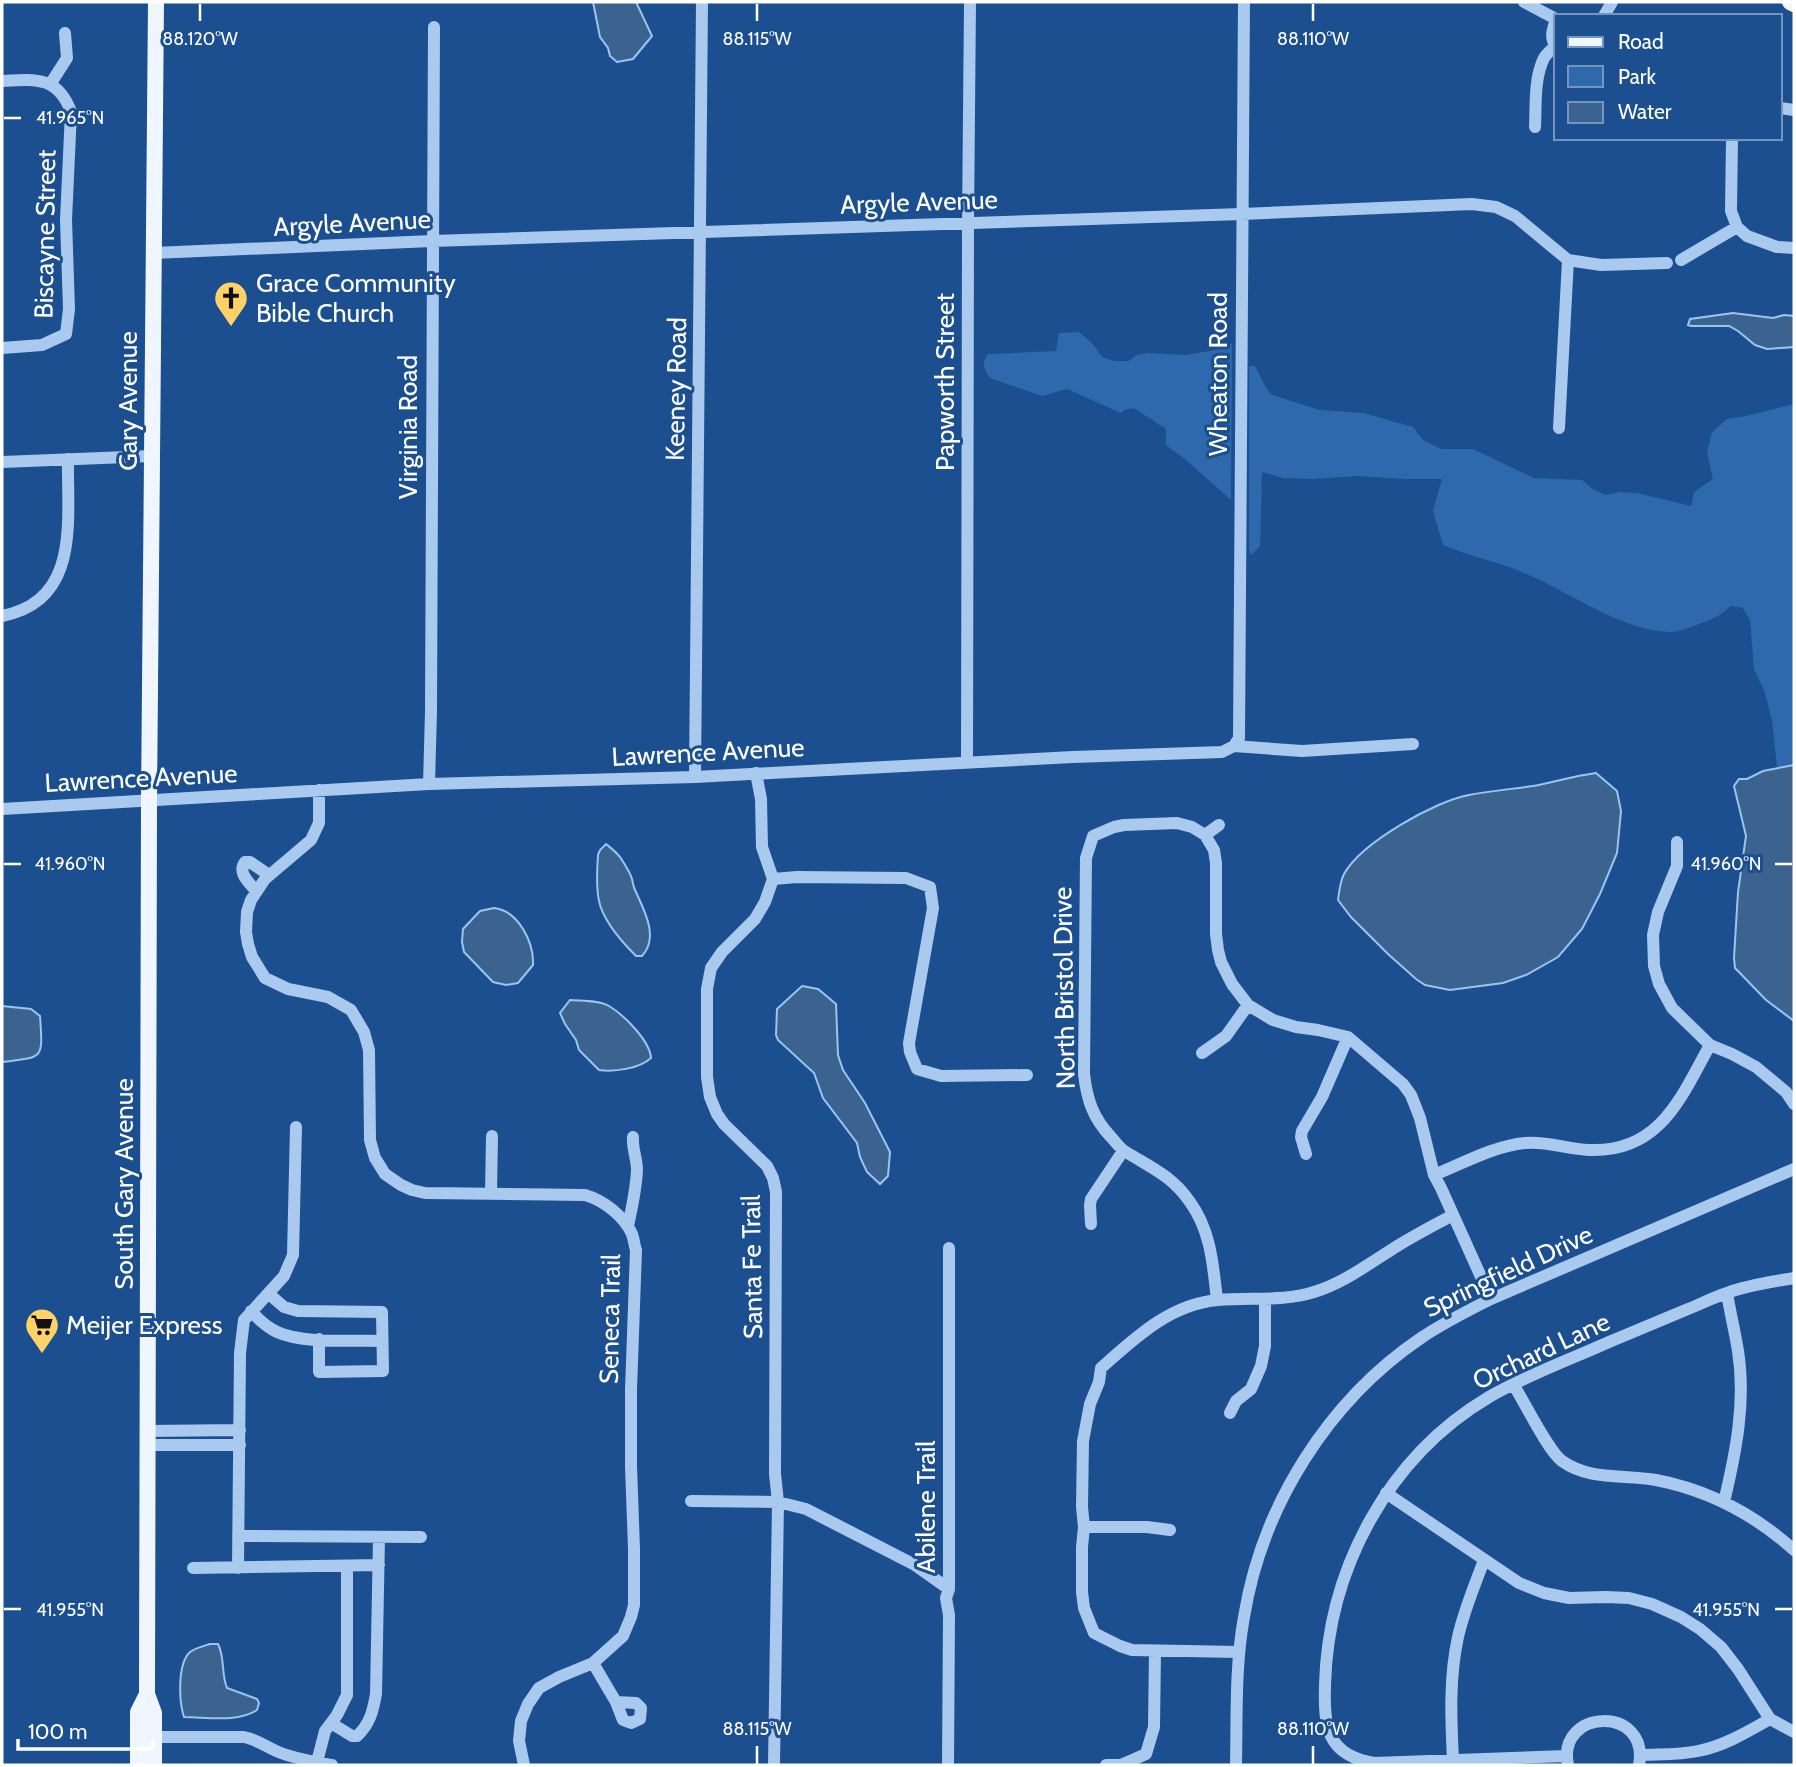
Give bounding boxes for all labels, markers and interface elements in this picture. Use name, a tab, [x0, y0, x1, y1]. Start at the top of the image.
legend	[1554, 14, 1782, 140]
text: 88.120°W	[162, 28, 238, 50]
text: 88.115°W	[722, 28, 792, 50]
text: 88.110°W	[1277, 28, 1349, 50]
text: Road	[1618, 29, 1664, 54]
text: Park	[1618, 64, 1656, 89]
text: Water	[1618, 99, 1672, 124]
text: 41.965°N	[36, 107, 104, 129]
street label: Biscayne Street	[28, 149, 62, 319]
street label: Argyle Avenue	[840, 183, 998, 221]
street label: Argyle Avenue	[272, 203, 432, 243]
place label: Grace Community Bible Church	[256, 267, 456, 329]
church icon: Grace Community Bible Church	[212, 279, 250, 328]
street label: Wheaton Road	[1202, 292, 1234, 456]
street label: Papworth Street	[929, 293, 961, 471]
street label: Keeney Road	[659, 317, 693, 461]
street label: Gary Avenue	[112, 331, 144, 471]
street label: Virginia Road	[392, 355, 424, 499]
street label: Lawrence Avenue	[611, 731, 805, 773]
street label: Lawrence Avenue	[44, 757, 238, 799]
text: 41.960°N	[35, 853, 105, 875]
text: 41.960°N	[1691, 853, 1761, 875]
street label: North Bristol Drive	[1046, 887, 1082, 1089]
street label: South Gary Avenue	[108, 1078, 140, 1290]
street label: Santa Fe Trail	[735, 1195, 769, 1339]
street label: Springfield Drive	[1418, 1218, 1598, 1324]
street label: Seneca Trail	[593, 1254, 627, 1384]
street label: Orchard Lane	[1467, 1305, 1615, 1397]
supermarket icon: Meijer Express	[23, 1306, 61, 1355]
place label: Meijer Express	[66, 1309, 223, 1341]
street label: Abilene Trail	[910, 1441, 942, 1573]
text: 41.955°N	[36, 1599, 104, 1621]
text: 41.955°N	[1692, 1599, 1760, 1621]
scale bar	[18, 1708, 152, 1752]
text: 88.115°W	[722, 1718, 792, 1740]
text: 88.110°W	[1277, 1718, 1349, 1740]
text: 100 m	[28, 1719, 87, 1744]

